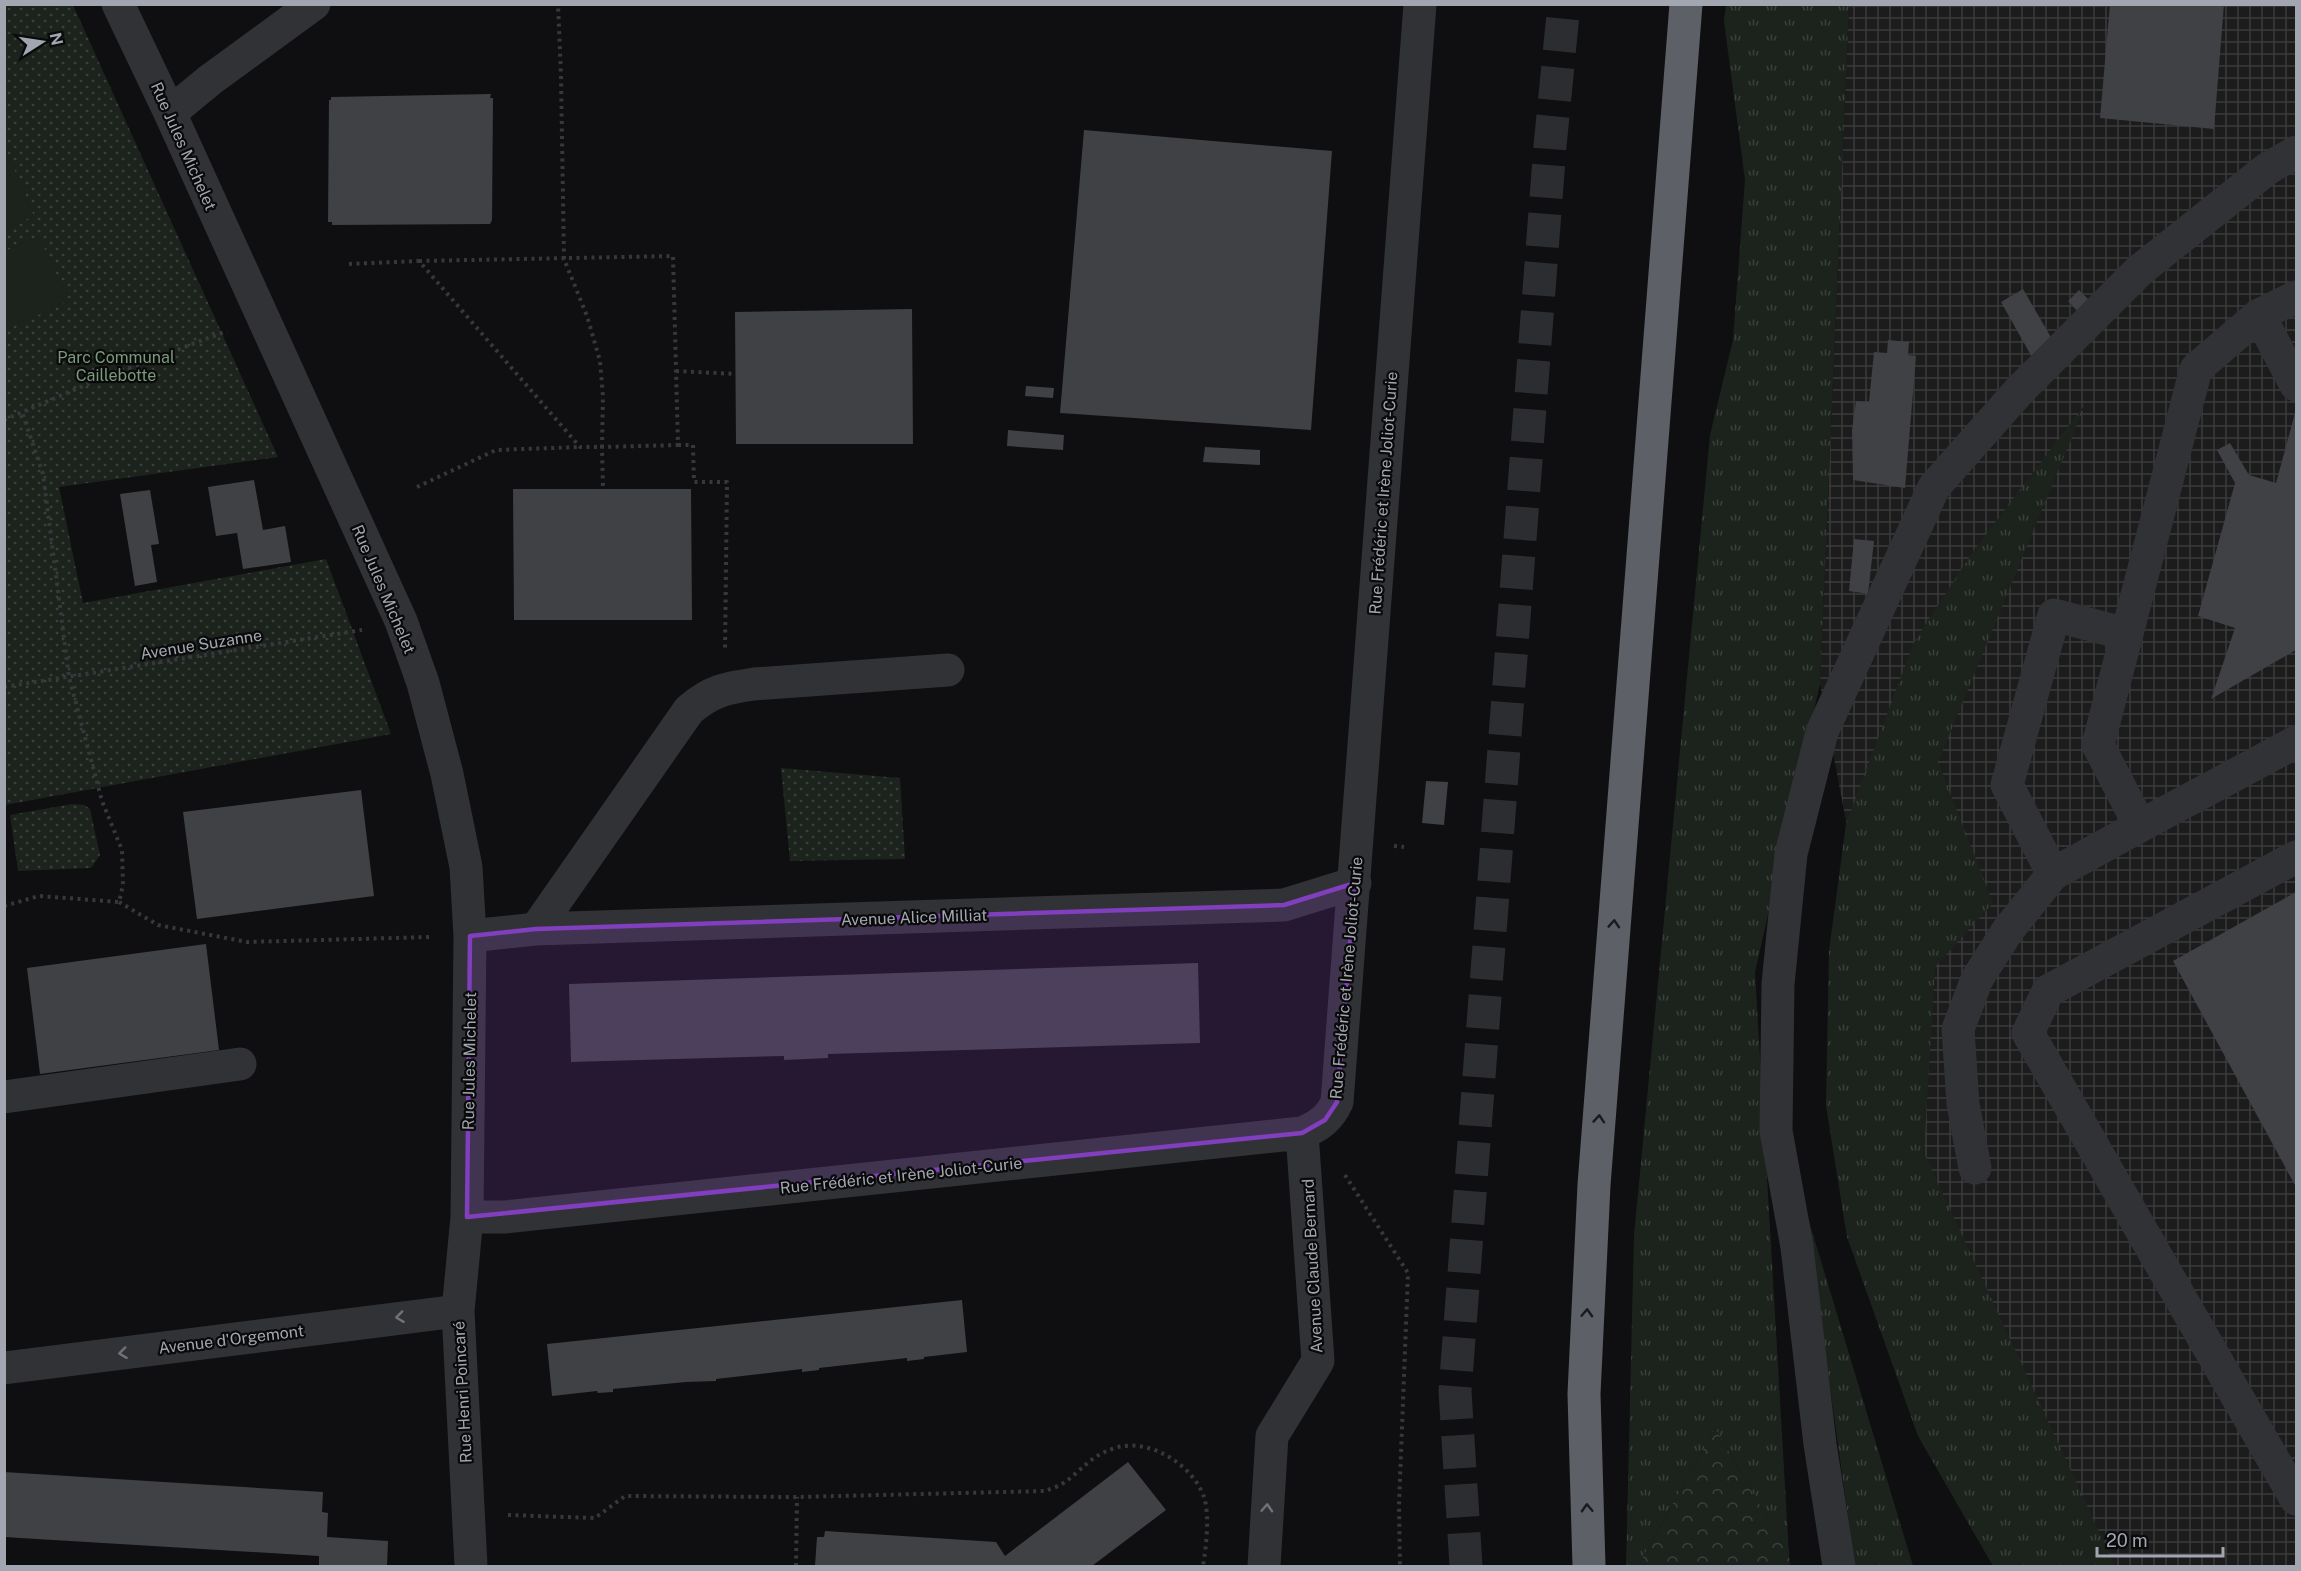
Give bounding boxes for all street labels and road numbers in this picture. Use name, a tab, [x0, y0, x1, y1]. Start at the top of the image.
street label: Rue Jules Michelet	[147, 79, 220, 213]
street label: Rue Frédéric et Irène Joliot-Curie	[1366, 371, 1401, 615]
street label: Rue Jules Michelet	[348, 522, 419, 657]
street label: Avenue Suzanne	[139, 625, 263, 663]
street label: Rue Frédéric et Irène Joliot-Curie	[1326, 856, 1367, 1100]
street label: Avenue Alice Milliat	[840, 905, 988, 930]
street label: Rue Jules Michelet	[459, 992, 480, 1130]
street label: Rue Frédéric et Irène Joliot-Curie	[779, 1153, 1023, 1198]
street label: Avenue Claude Bernard	[1298, 1178, 1327, 1354]
street label: Rue Henri Poincaré	[449, 1320, 476, 1464]
street label: Avenue d'Orgemont	[157, 1321, 305, 1358]

